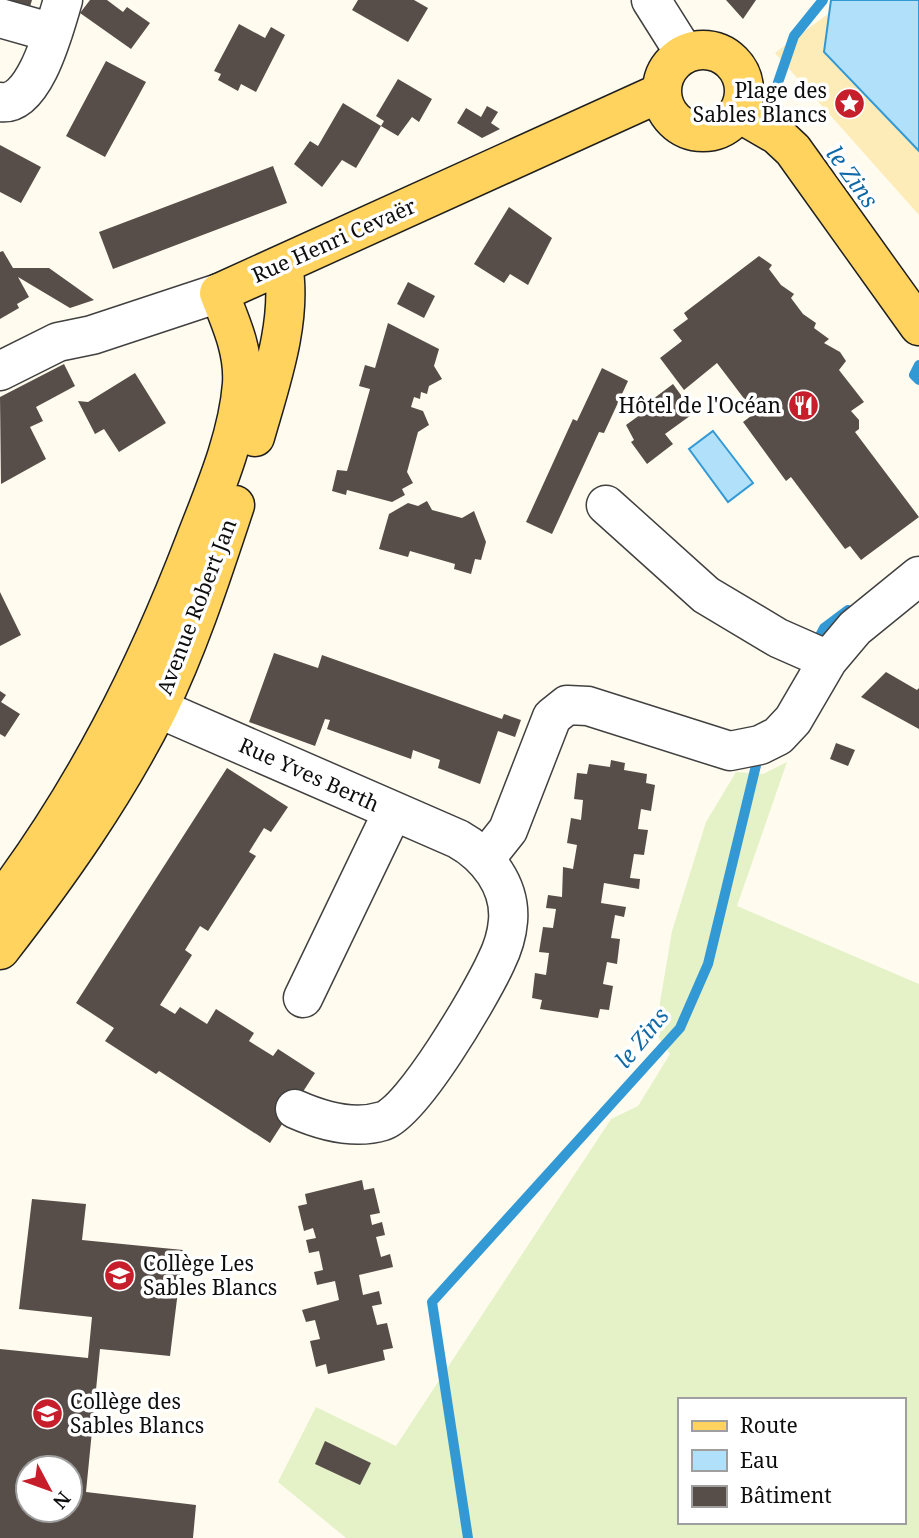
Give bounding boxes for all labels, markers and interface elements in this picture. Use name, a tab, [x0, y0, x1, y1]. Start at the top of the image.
place label: Plage des Sables Blancs	[693, 76, 827, 128]
place icon: Plage des Sables Blancs	[833, 86, 867, 120]
water label: le Zins	[819, 139, 886, 214]
street label: Rue Henri Cevaër	[247, 191, 420, 289]
restaurant icon: Hôtel de l'Océan	[787, 389, 821, 423]
place label: Hôtel de l'Océan	[618, 391, 781, 419]
street label: Avenue Robert Jan	[150, 515, 242, 699]
street label: Rue Yves Berth	[235, 731, 384, 818]
water label: le Zins	[607, 1000, 676, 1075]
place label: Collège Les Sables Blancs	[143, 1249, 277, 1301]
school or university icon: Collège Les Sables Blancs	[103, 1259, 137, 1293]
place label: Collège des Sables Blancs	[70, 1387, 204, 1439]
school or university icon: Collège des Sables Blancs	[30, 1397, 64, 1431]
legend	[678, 1398, 905, 1524]
text: Route	[740, 1411, 798, 1439]
text: Eau	[740, 1446, 778, 1474]
north arrow	[14, 1454, 84, 1524]
text: Bâtiment	[740, 1481, 832, 1509]
text: N	[47, 1486, 77, 1514]

